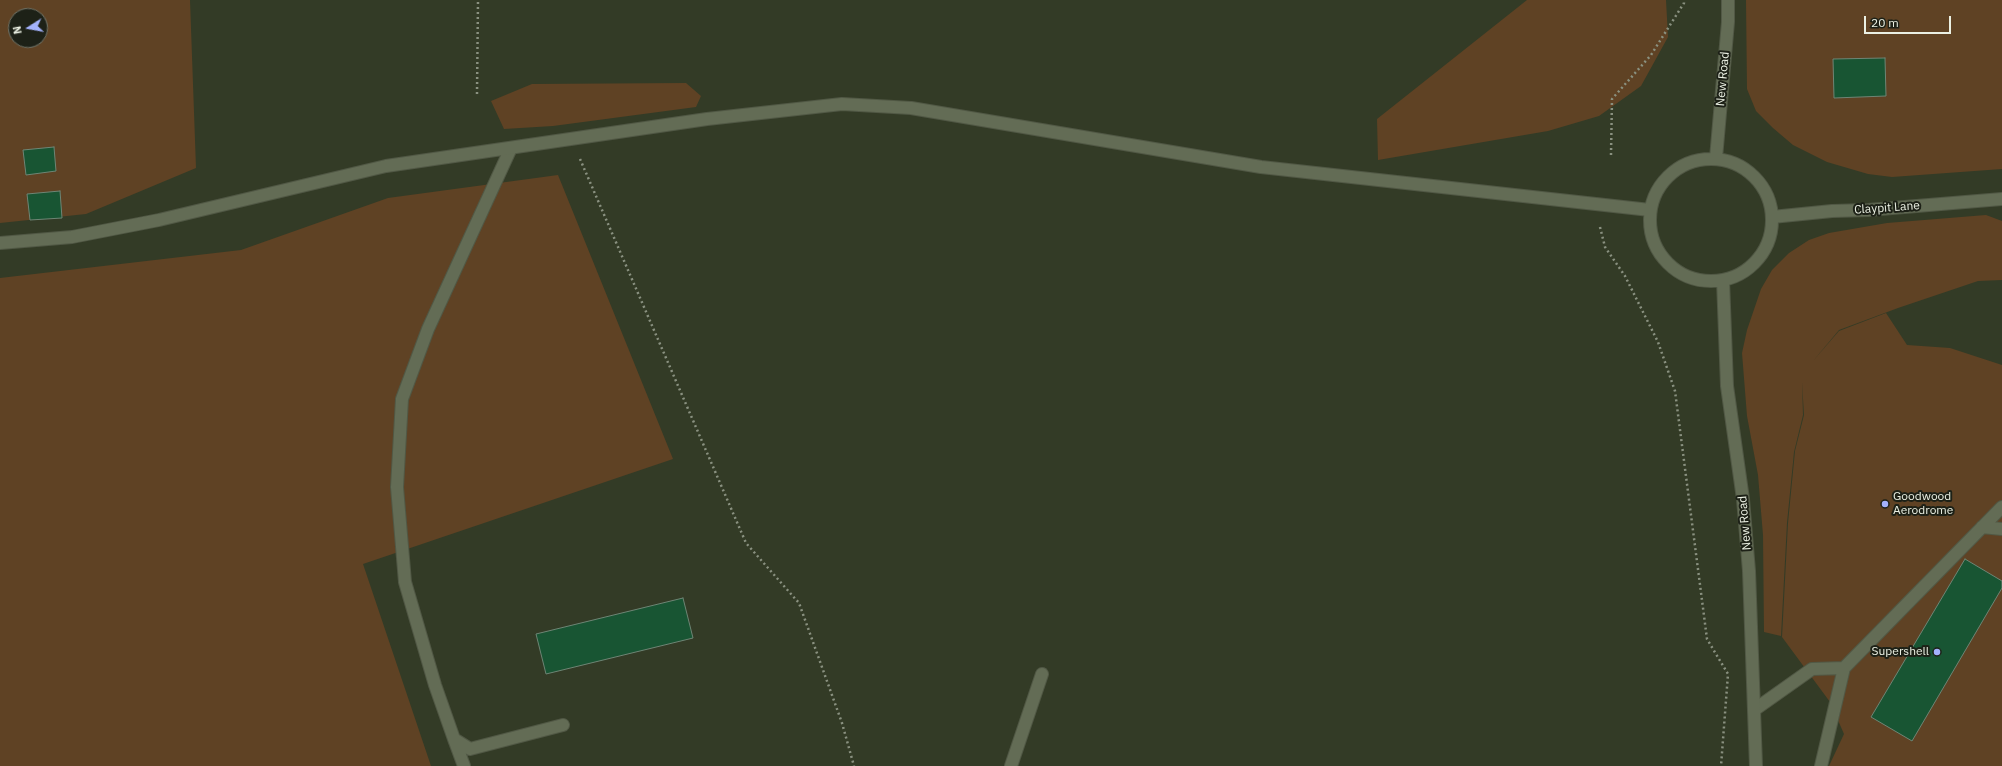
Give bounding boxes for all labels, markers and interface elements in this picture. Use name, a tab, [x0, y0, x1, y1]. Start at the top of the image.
north arrow	[8, 8, 48, 48]
scale bar	[1866, 8, 1953, 34]
text: 20 m	[1871, 15, 1899, 30]
text: N	[10, 25, 25, 35]
street label: New Road	[1713, 51, 1733, 107]
street label: Claypit Lane	[1854, 199, 1920, 217]
place label: Goodwood Aerodrome	[1893, 490, 1953, 518]
street label: New Road	[1735, 495, 1755, 551]
marker: Goodwood Aerodrome	[1880, 499, 1890, 509]
place label: Supershell	[1872, 645, 1929, 659]
marker: Supershell	[1932, 647, 1942, 657]

